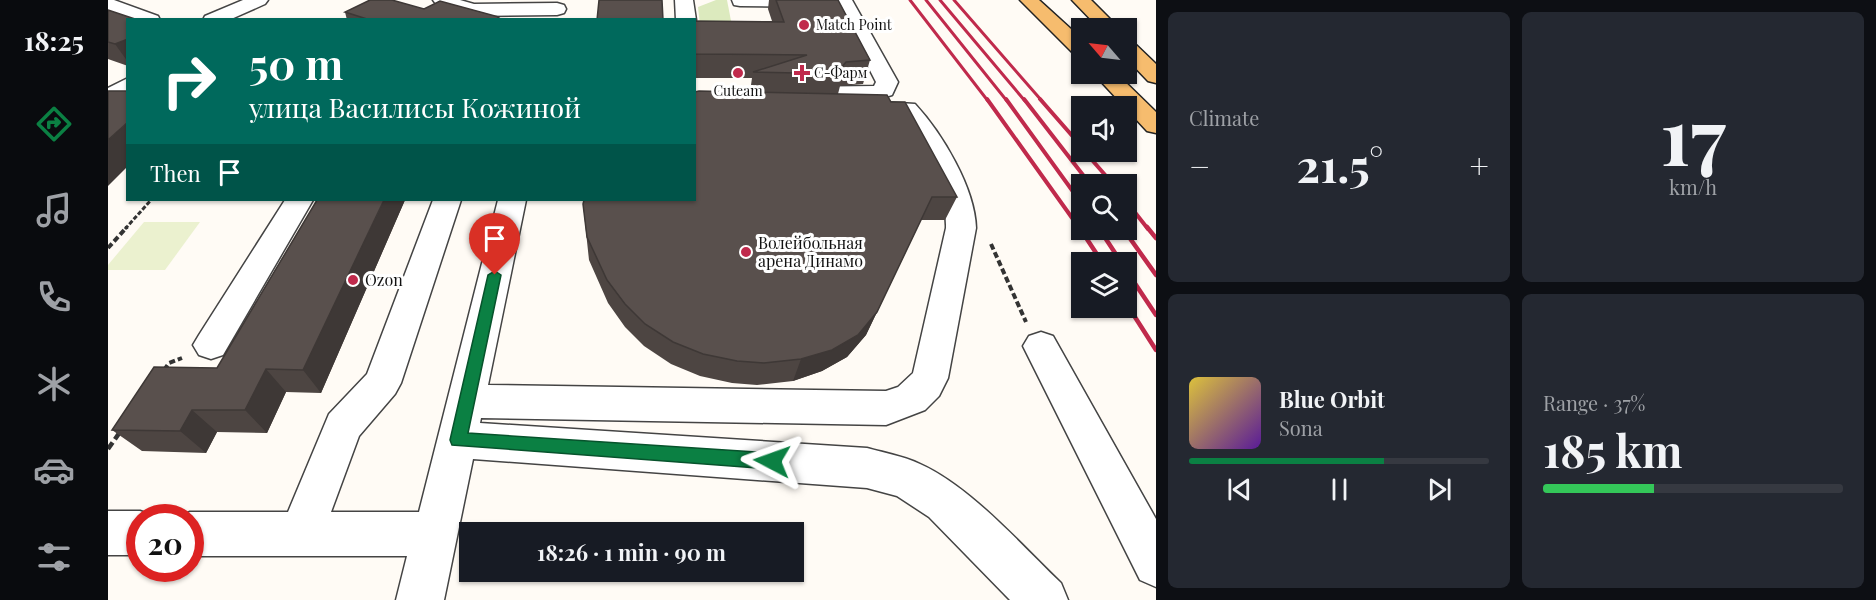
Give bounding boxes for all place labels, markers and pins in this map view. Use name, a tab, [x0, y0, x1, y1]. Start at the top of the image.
place label: Match Point	[816, 15, 893, 34]
marker: Match Point	[797, 18, 811, 32]
place label: C-Фарм	[814, 63, 868, 82]
marker: Cuteam	[731, 66, 745, 80]
marker: C-Фарм	[795, 66, 809, 80]
place label: Cuteam	[713, 81, 763, 100]
pin	[469, 213, 520, 275]
place label: Волейбольная арена Динамо	[758, 232, 863, 271]
marker: Волейбольная арена Динамо	[739, 245, 753, 259]
place label: Ozon	[365, 269, 403, 290]
marker: Ozon	[346, 273, 360, 287]

